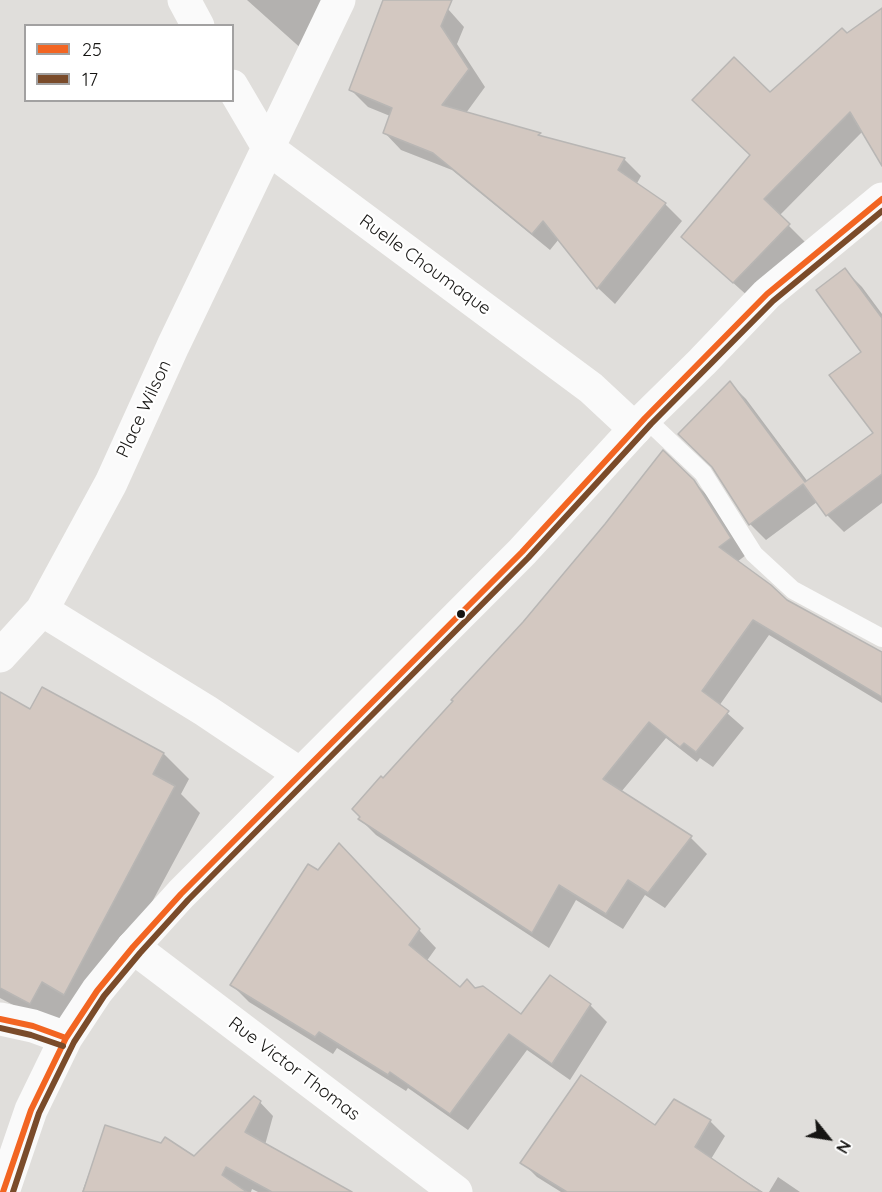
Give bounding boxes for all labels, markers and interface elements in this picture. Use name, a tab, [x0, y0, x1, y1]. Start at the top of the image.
legend	[24, 24, 234, 102]
text: 25	[82, 38, 102, 61]
text: 17	[82, 68, 98, 91]
street label: Ruelle Choumaque	[355, 210, 495, 320]
street label: Place Wilson	[112, 357, 176, 461]
unlabelled marker	[455, 608, 467, 620]
street label: Rue Victor Thomas	[224, 1013, 364, 1125]
north arrow	[798, 1108, 858, 1168]
text: N	[832, 1137, 855, 1157]

